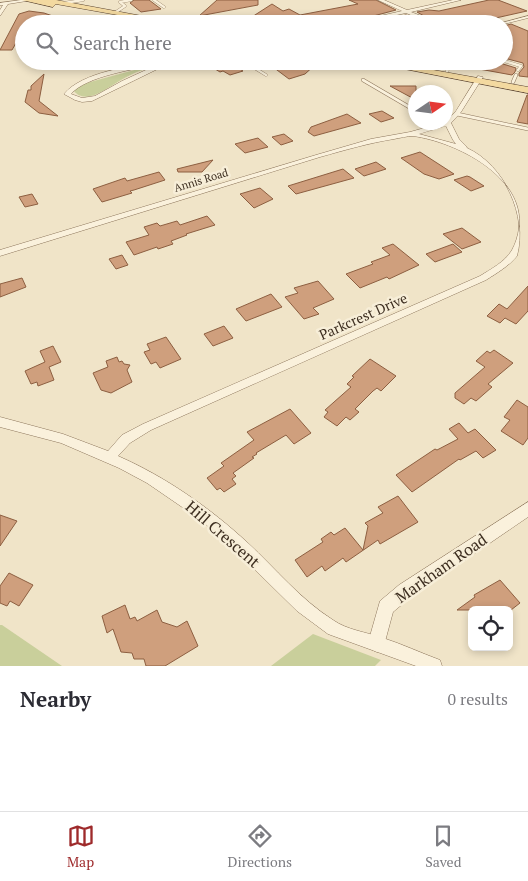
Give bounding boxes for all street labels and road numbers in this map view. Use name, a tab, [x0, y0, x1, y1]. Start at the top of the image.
street label: Annis Road	[172, 165, 230, 195]
street label: Parkcrest Drive	[316, 288, 410, 344]
street label: Hill Crescent	[181, 495, 265, 573]
street label: Markham Road	[391, 528, 491, 608]

